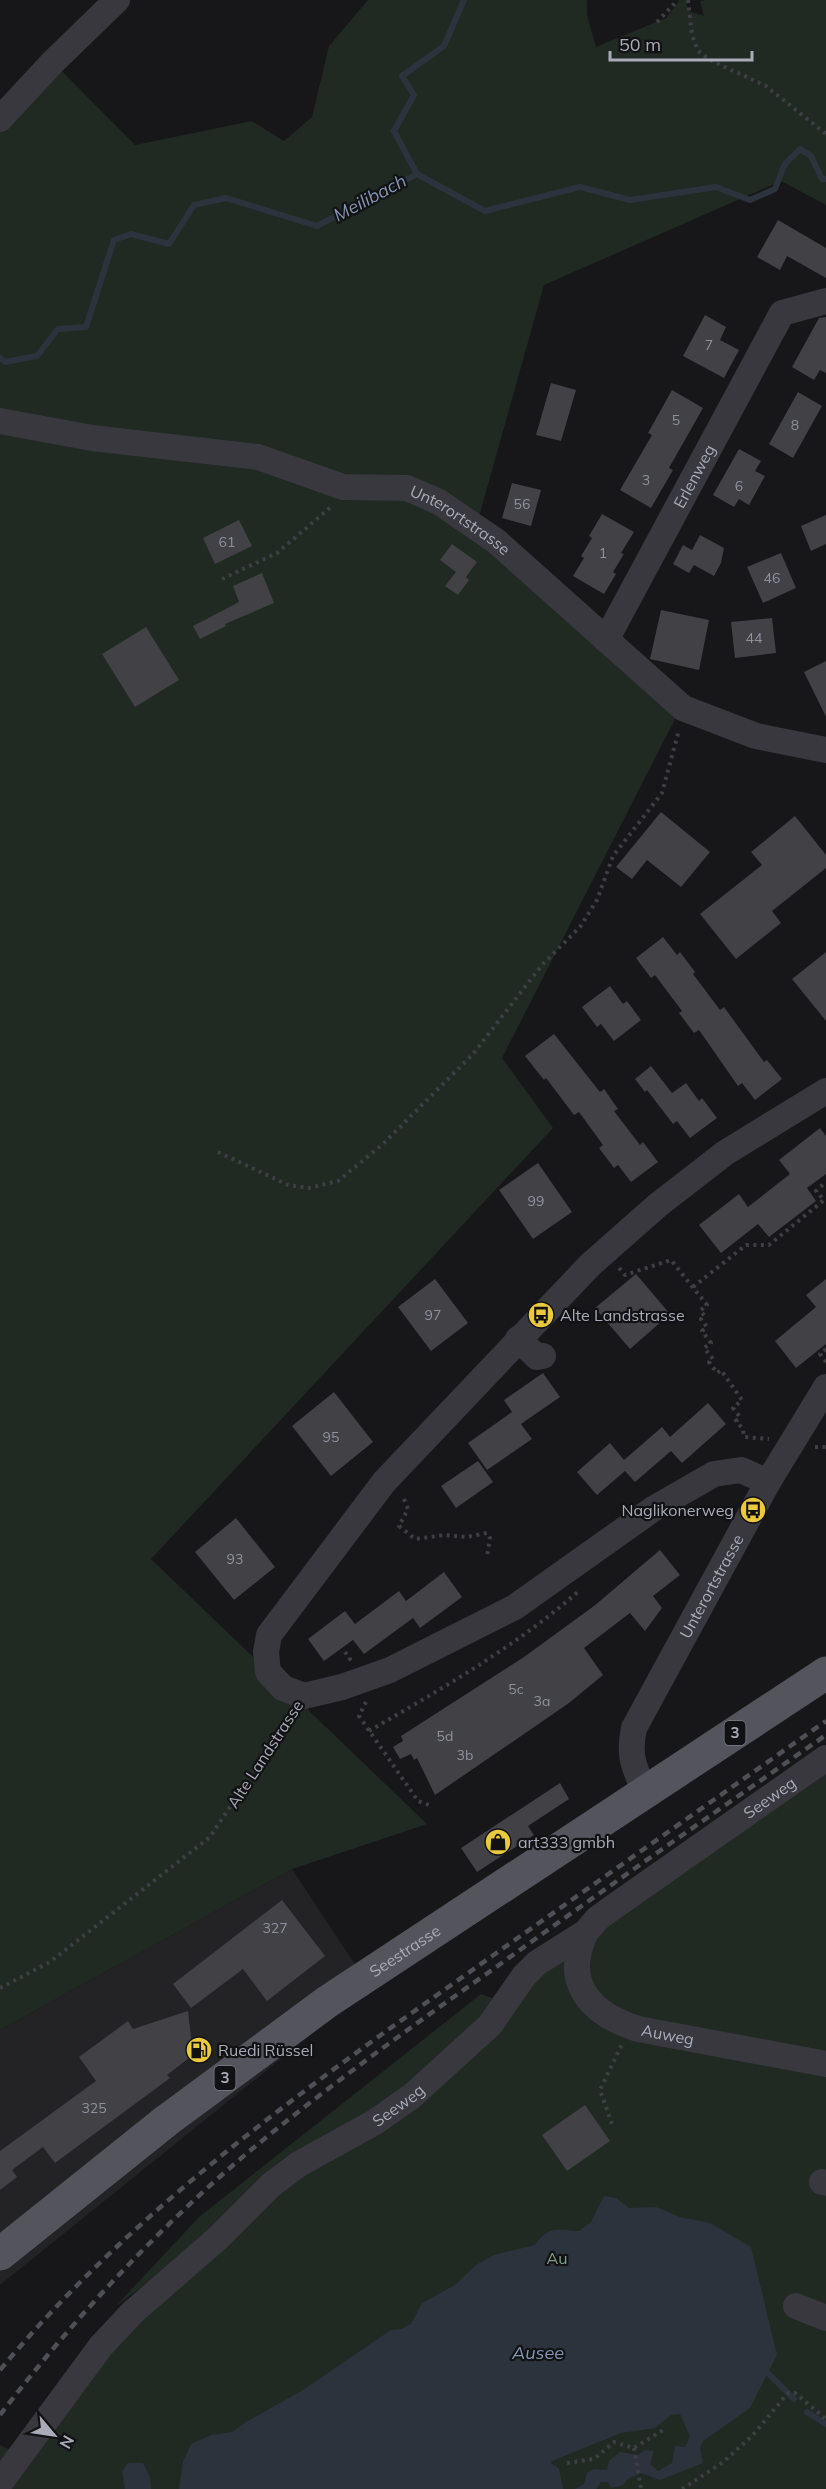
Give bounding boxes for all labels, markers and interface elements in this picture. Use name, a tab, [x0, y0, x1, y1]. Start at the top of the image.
scale bar	[610, 24, 752, 62]
text: 50 m	[619, 33, 661, 56]
water label: Meilibach	[329, 169, 410, 226]
house number: 7	[705, 336, 713, 354]
house number: 5	[672, 411, 680, 429]
house number: 8	[791, 416, 799, 434]
street label: Erlenweg	[669, 441, 719, 511]
house number: 3	[642, 471, 650, 489]
house number: 6	[735, 477, 743, 495]
street label: Unterortstrasse	[407, 481, 515, 559]
house number: 56	[514, 495, 530, 513]
house number: 61	[219, 533, 235, 551]
house number: 1	[599, 544, 607, 562]
house number: 46	[764, 569, 780, 587]
house number: 44	[746, 629, 763, 647]
house number: 99	[528, 1192, 544, 1210]
bus stop icon: Alte Landstrasse	[526, 1300, 556, 1330]
place label: Alte Landstrasse	[560, 1305, 685, 1325]
house number: 97	[425, 1306, 441, 1324]
house number: 95	[323, 1428, 339, 1446]
bus stop icon: Naglikonerweg	[738, 1495, 768, 1525]
place label: Naglikonerweg	[622, 1500, 734, 1520]
street label: Unterortstrasse	[675, 1531, 748, 1642]
house number: 93	[227, 1550, 243, 1568]
house number: 5c	[508, 1680, 524, 1698]
house number: 3a	[534, 1692, 550, 1710]
street label: Alte Landstrasse	[223, 1696, 307, 1812]
road number: 3	[724, 1721, 746, 1745]
house number: 5d	[437, 1727, 453, 1745]
house number: 3b	[457, 1746, 473, 1764]
street label: Seeweg	[739, 1772, 800, 1823]
shop icon: art333 gmbh	[483, 1827, 513, 1857]
place label: art333 gmbh	[518, 1832, 615, 1852]
house number: 327	[262, 1919, 288, 1937]
street label: Seestrasse	[365, 1920, 444, 1981]
street label: Auweg	[640, 2020, 696, 2049]
fuel station icon: Ruedi Rüssel	[184, 2035, 214, 2065]
place label: Ruedi Rüssel	[218, 2040, 313, 2060]
road number: 3	[214, 2066, 236, 2090]
street label: Seeweg	[368, 2080, 428, 2131]
house number: 325	[81, 2099, 107, 2117]
park label: Au	[547, 2248, 568, 2268]
water label: Ausee	[511, 2341, 564, 2364]
north arrow	[24, 2405, 84, 2465]
text: N	[55, 2432, 79, 2452]

